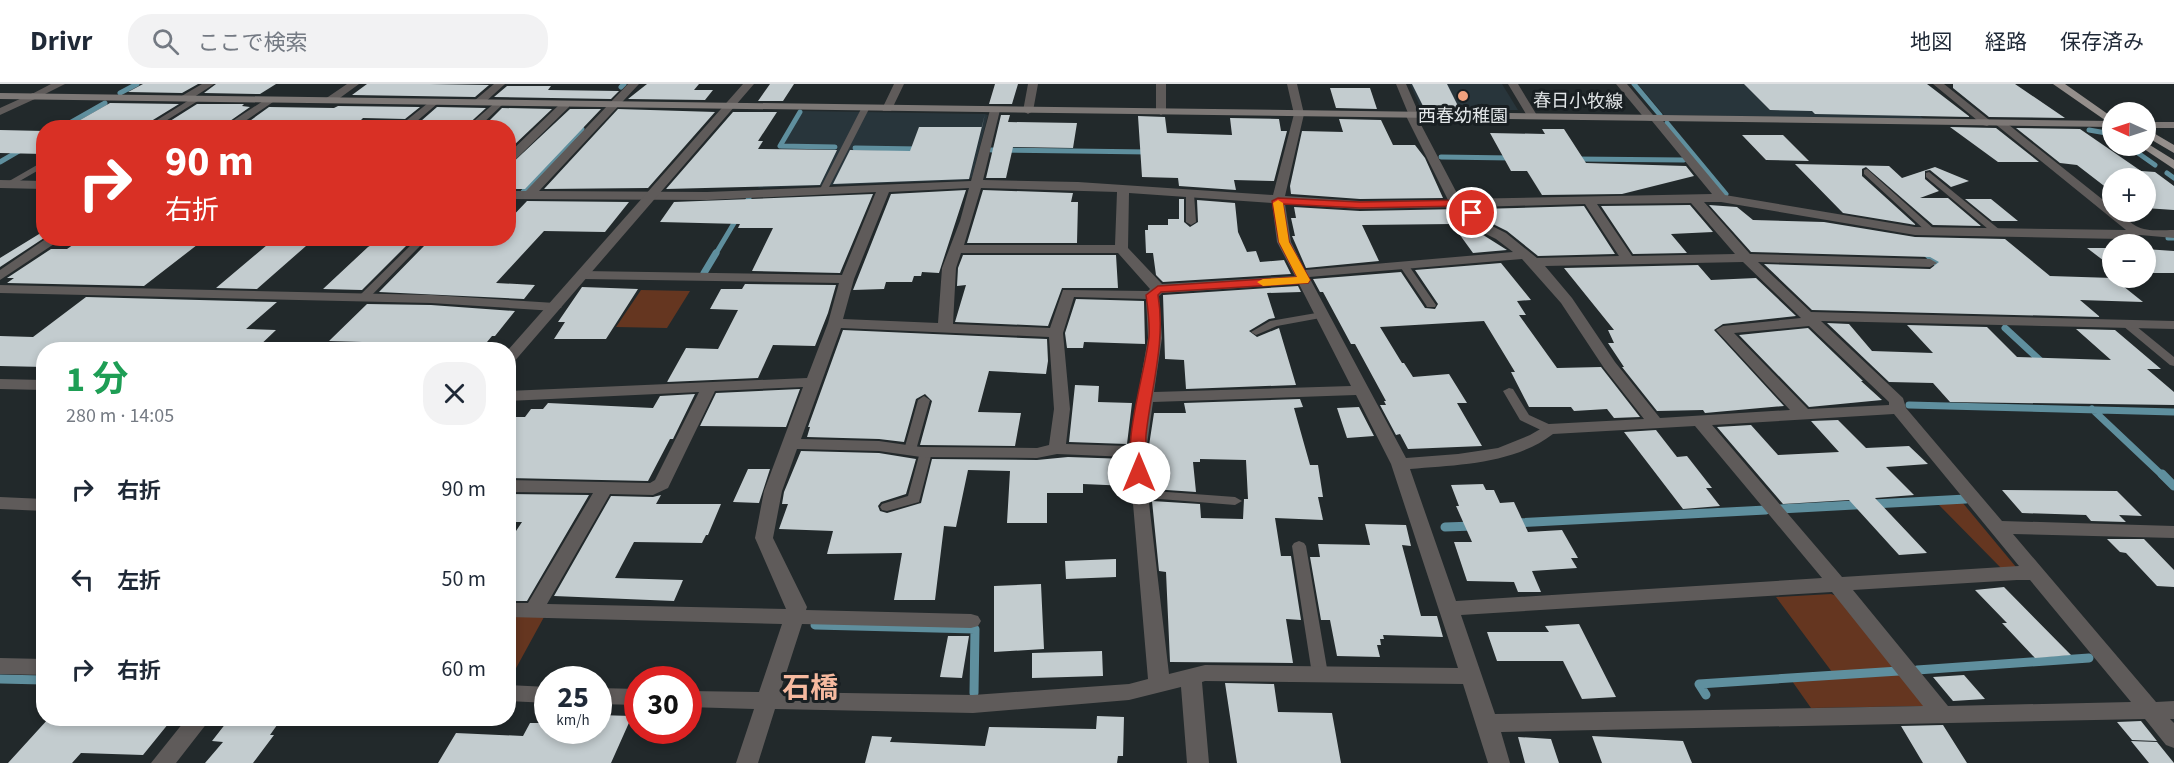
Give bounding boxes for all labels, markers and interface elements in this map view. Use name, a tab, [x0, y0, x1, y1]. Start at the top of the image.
search box	[128, 14, 548, 68]
text: Drivr	[30, 21, 92, 61]
icon: search	[149, 25, 182, 58]
text: ここで検索	[197, 27, 307, 59]
text: 地図	[1910, 27, 1952, 57]
text: 経路	[1985, 27, 2027, 57]
text: 保存済み	[2060, 27, 2144, 57]
street label: 春日小牧線	[1533, 88, 1623, 115]
marker: 西春幼稚園	[1456, 89, 1470, 103]
north arrow	[2102, 102, 2156, 156]
map controls	[2102, 102, 2156, 288]
place label: 西春幼稚園	[1418, 104, 1508, 129]
text: 90 m	[165, 132, 254, 192]
icon: right	[66, 144, 144, 222]
button: +	[2102, 168, 2156, 222]
pin	[1446, 187, 1497, 238]
text: 右折	[165, 191, 219, 230]
icon: arrive	[1455, 196, 1488, 229]
button: −	[2102, 234, 2156, 288]
text: 1 分	[66, 354, 128, 405]
button: close	[423, 362, 486, 425]
text: 280 m · 14:05	[66, 402, 174, 430]
position arrow	[1107, 441, 1171, 505]
icon: right	[66, 473, 99, 506]
text: 90 m	[441, 473, 486, 505]
text: 右折	[117, 475, 161, 507]
icon: left	[66, 563, 99, 596]
text: 50 m	[441, 563, 486, 595]
text: 左折	[117, 565, 161, 597]
icon: right	[66, 653, 99, 686]
text: 60 m	[441, 653, 486, 685]
text: 右折	[117, 655, 161, 687]
speed limit sign: 30	[624, 666, 702, 744]
district label: 石橋	[782, 668, 838, 708]
text: 25	[557, 676, 589, 719]
text: km/h	[556, 710, 590, 731]

